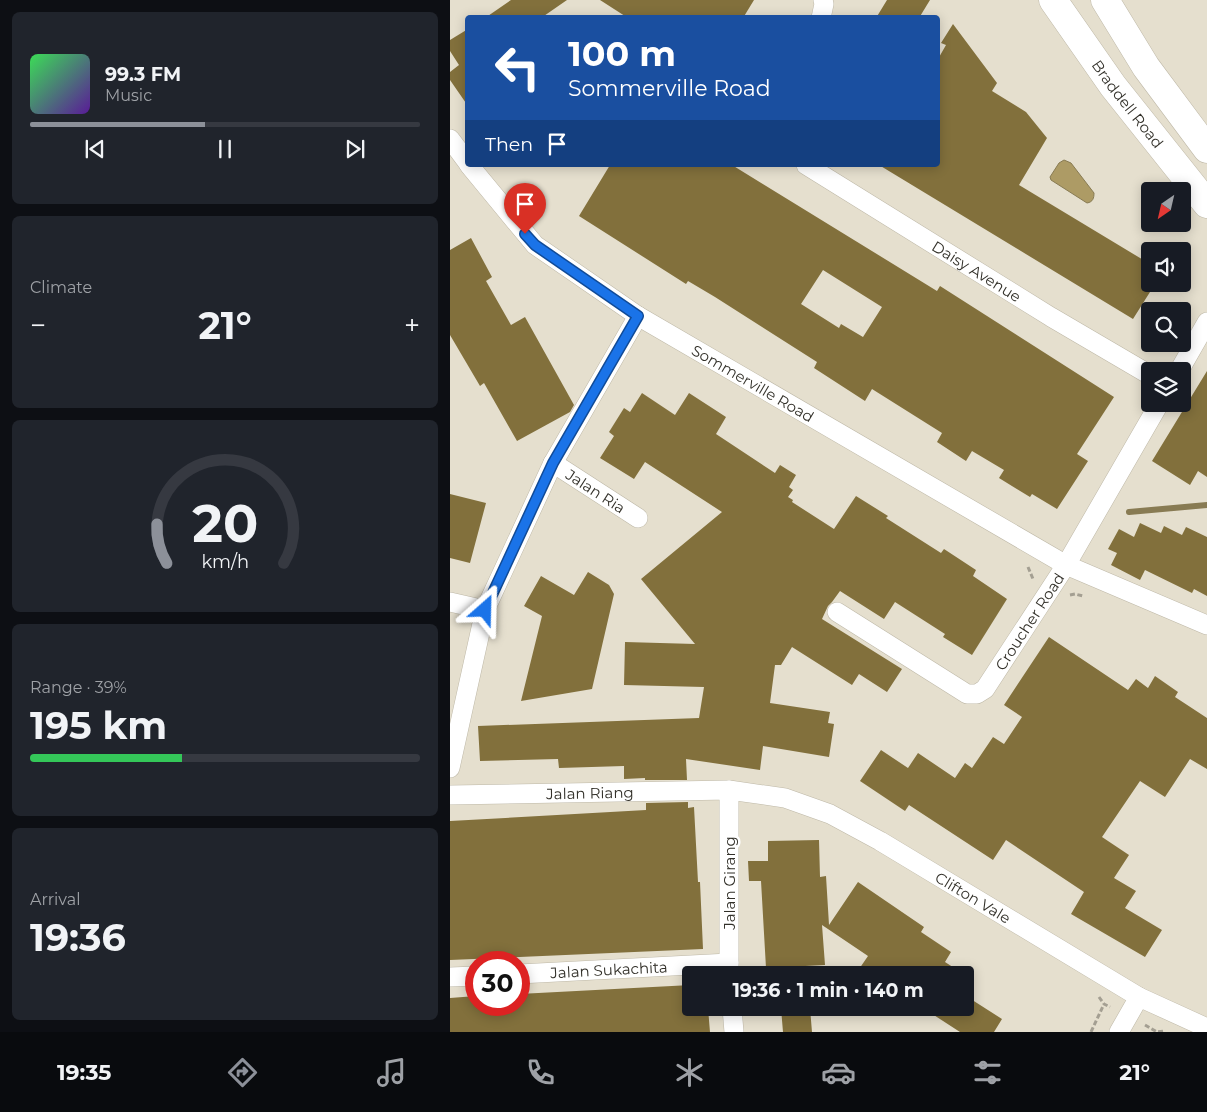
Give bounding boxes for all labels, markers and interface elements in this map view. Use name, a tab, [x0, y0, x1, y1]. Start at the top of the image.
text: 100 m	[568, 32, 676, 75]
icon: left	[485, 35, 550, 100]
street label: Braddell Road	[1088, 56, 1168, 152]
text: 99.3 FM	[105, 63, 181, 86]
text: Sommerville Road	[568, 75, 771, 102]
text: Music	[105, 86, 152, 105]
icon: arrive	[543, 130, 571, 158]
text: Then	[485, 133, 533, 156]
icon: previous	[81, 135, 109, 163]
icon: pause	[211, 135, 239, 163]
icon: next	[341, 135, 369, 163]
north arrow	[1141, 182, 1191, 232]
map controls	[1141, 182, 1191, 412]
pin	[504, 183, 546, 234]
icon: arrive	[511, 190, 539, 218]
street label: Daisy Avenue	[929, 236, 1025, 306]
button: sound	[1141, 242, 1191, 292]
text: Climate	[30, 278, 92, 297]
text: 21°	[198, 302, 252, 349]
button: search	[1141, 302, 1191, 352]
text: −	[30, 308, 46, 342]
text: +	[404, 308, 420, 342]
street label: Sommerville Road	[689, 340, 818, 426]
button: layers	[1141, 362, 1191, 412]
street label: Jalan Ria	[562, 464, 629, 517]
text: 20	[192, 492, 258, 555]
text: km/h	[201, 551, 249, 572]
street label: Croucher Road	[990, 569, 1068, 674]
position arrow	[458, 583, 510, 635]
text: Range · 39%	[30, 678, 127, 697]
text: 195 km	[30, 702, 167, 749]
street label: Jalan Riang	[545, 782, 634, 803]
street label: Jalan Girang	[720, 836, 739, 931]
street label: Clifton Vale	[932, 867, 1014, 927]
text: Arrival	[30, 890, 80, 909]
text: 19:36	[30, 914, 126, 961]
speed limit sign: 30	[465, 951, 530, 1016]
street label: Jalan Sukachita	[549, 957, 668, 982]
text: 19:36 · 1 min · 140 m	[732, 979, 924, 1002]
icon: directions	[225, 1055, 260, 1090]
icon: music	[374, 1055, 409, 1090]
icon: phone	[523, 1055, 558, 1090]
icon: climate	[672, 1055, 707, 1090]
icon: car	[821, 1055, 856, 1090]
icon: filters	[970, 1055, 1005, 1090]
text: 19:35	[57, 1059, 111, 1086]
text: 21°	[1119, 1059, 1150, 1086]

